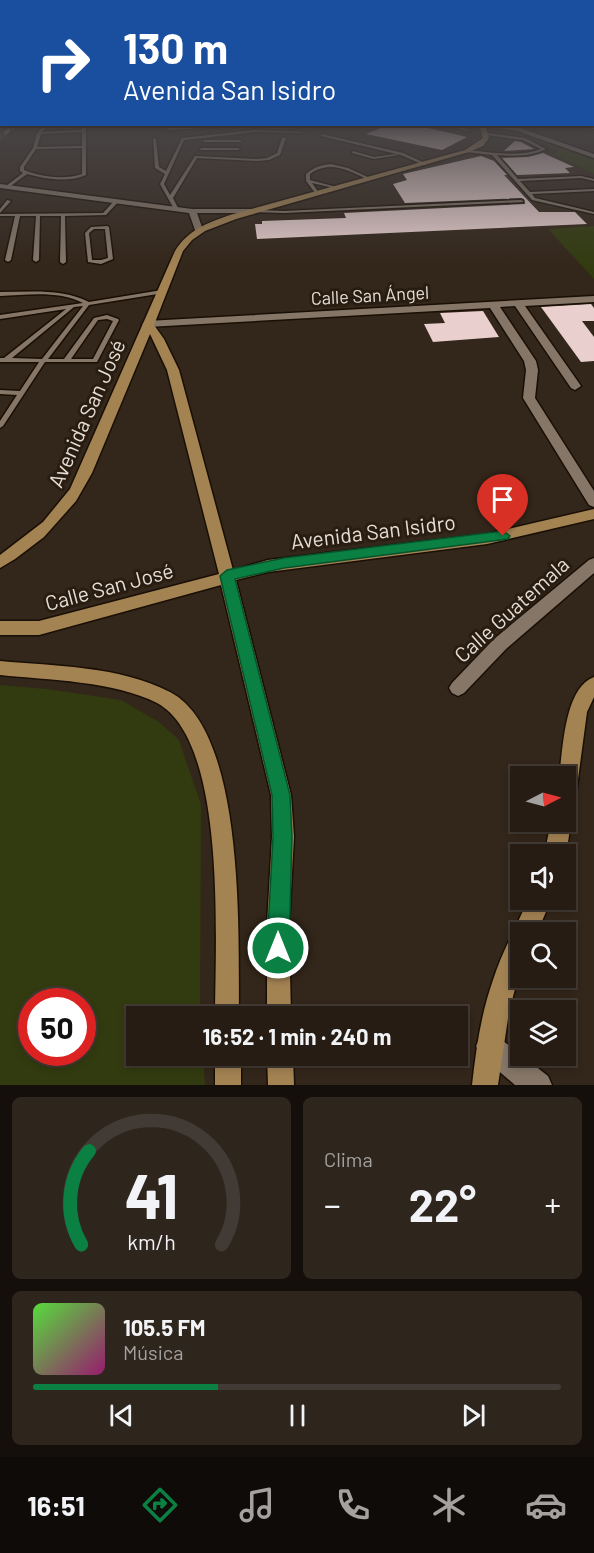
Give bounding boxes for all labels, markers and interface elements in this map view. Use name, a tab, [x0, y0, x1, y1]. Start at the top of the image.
text: 130 m	[123, 22, 228, 72]
icon: right	[24, 24, 102, 102]
text: Avenida San Isidro	[123, 73, 336, 105]
street label: Calle San Ángel	[310, 281, 430, 309]
street label: Avenida San José	[42, 335, 130, 491]
pin	[477, 474, 528, 536]
icon: arrive	[486, 483, 519, 516]
street label: Avenida San Isidro	[289, 508, 457, 554]
street label: Calle Guatemala	[449, 551, 573, 667]
street label: Calle San José	[42, 557, 176, 615]
north arrow	[510, 766, 576, 832]
map controls	[510, 766, 576, 1066]
button: sound	[510, 844, 576, 910]
position arrow	[246, 916, 310, 980]
button: search	[510, 922, 576, 988]
speed limit sign: 50	[18, 988, 96, 1066]
button: layers	[510, 1000, 576, 1066]
text: 16:52 · 1 min · 240 m	[203, 1023, 391, 1049]
text: Clima	[324, 1147, 373, 1171]
text: 41	[125, 1157, 178, 1231]
text: 22°	[409, 1177, 476, 1231]
text: −	[324, 1184, 341, 1224]
text: +	[544, 1184, 561, 1224]
text: km/h	[127, 1229, 176, 1254]
text: 105.5 FM	[123, 1314, 205, 1340]
text: Música	[123, 1340, 183, 1364]
icon: previous	[105, 1399, 138, 1432]
icon: pause	[281, 1399, 314, 1432]
icon: next	[457, 1399, 490, 1432]
icon: directions	[139, 1484, 181, 1526]
icon: music	[236, 1484, 278, 1526]
icon: phone	[332, 1484, 374, 1526]
icon: climate	[428, 1484, 470, 1526]
icon: car	[525, 1484, 567, 1526]
text: 16:51	[27, 1489, 85, 1521]

